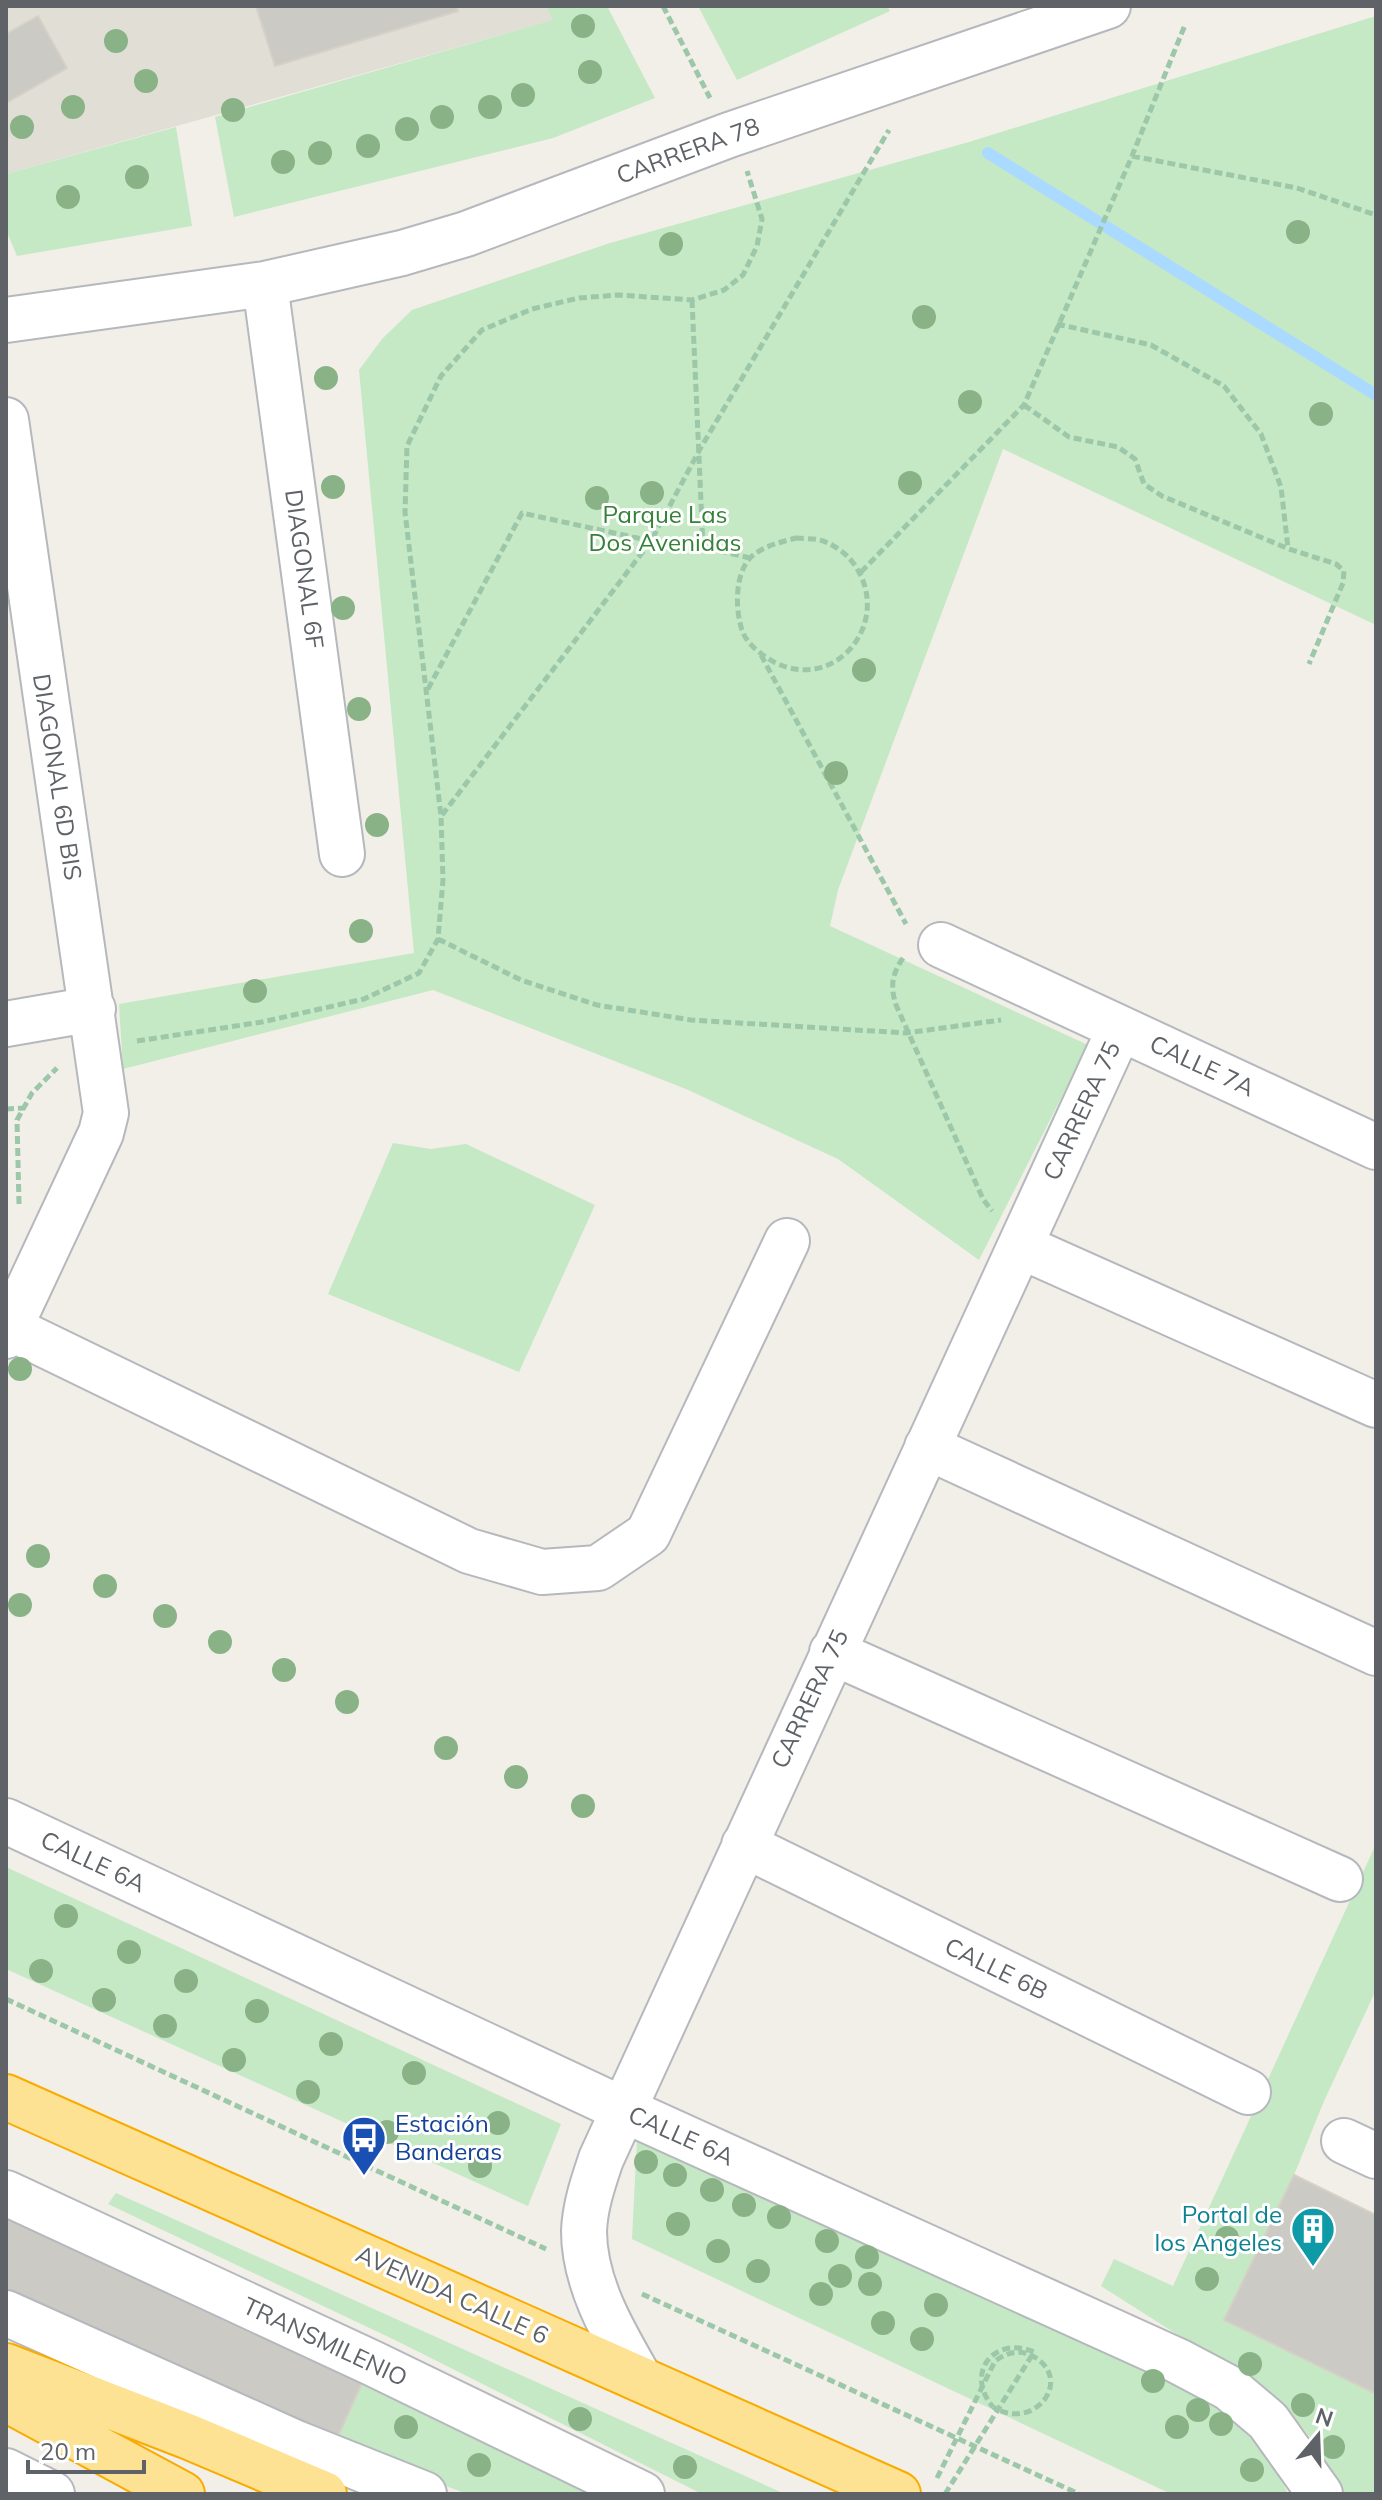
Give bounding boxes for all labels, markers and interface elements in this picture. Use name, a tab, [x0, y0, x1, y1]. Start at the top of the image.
street label: CARRERA 78	[612, 110, 763, 190]
street label: DIAGONAL 6F	[279, 487, 331, 650]
park label: Parque Las Dos Avenidas	[589, 499, 741, 557]
street label: DIAGONAL 6D BIS	[27, 671, 89, 882]
street label: CALLE 7A	[1145, 1028, 1260, 1103]
street label: CARRERA 75	[1036, 1036, 1126, 1185]
street label: CARRERA 75	[764, 1624, 854, 1773]
street label: CALLE 6A	[36, 1824, 151, 1899]
street label: CALLE 6B	[940, 1930, 1053, 2006]
street label: CALLE 6A	[624, 2099, 739, 2172]
place label: Estación Banderas	[395, 2108, 502, 2166]
bus stop icon: Estación Banderas	[340, 2114, 388, 2177]
place label: Portal de los Angeles	[1155, 2199, 1282, 2257]
building icon: Portal de los Angeles	[1289, 2205, 1337, 2268]
street label: AVENIDA CALLE 6	[352, 2238, 553, 2350]
street label: TRANSMILENIO	[238, 2290, 412, 2392]
north arrow	[1278, 2396, 1358, 2476]
text: N	[1312, 2401, 1337, 2433]
scale bar	[28, 2424, 144, 2474]
text: 20 m	[40, 2436, 96, 2466]

